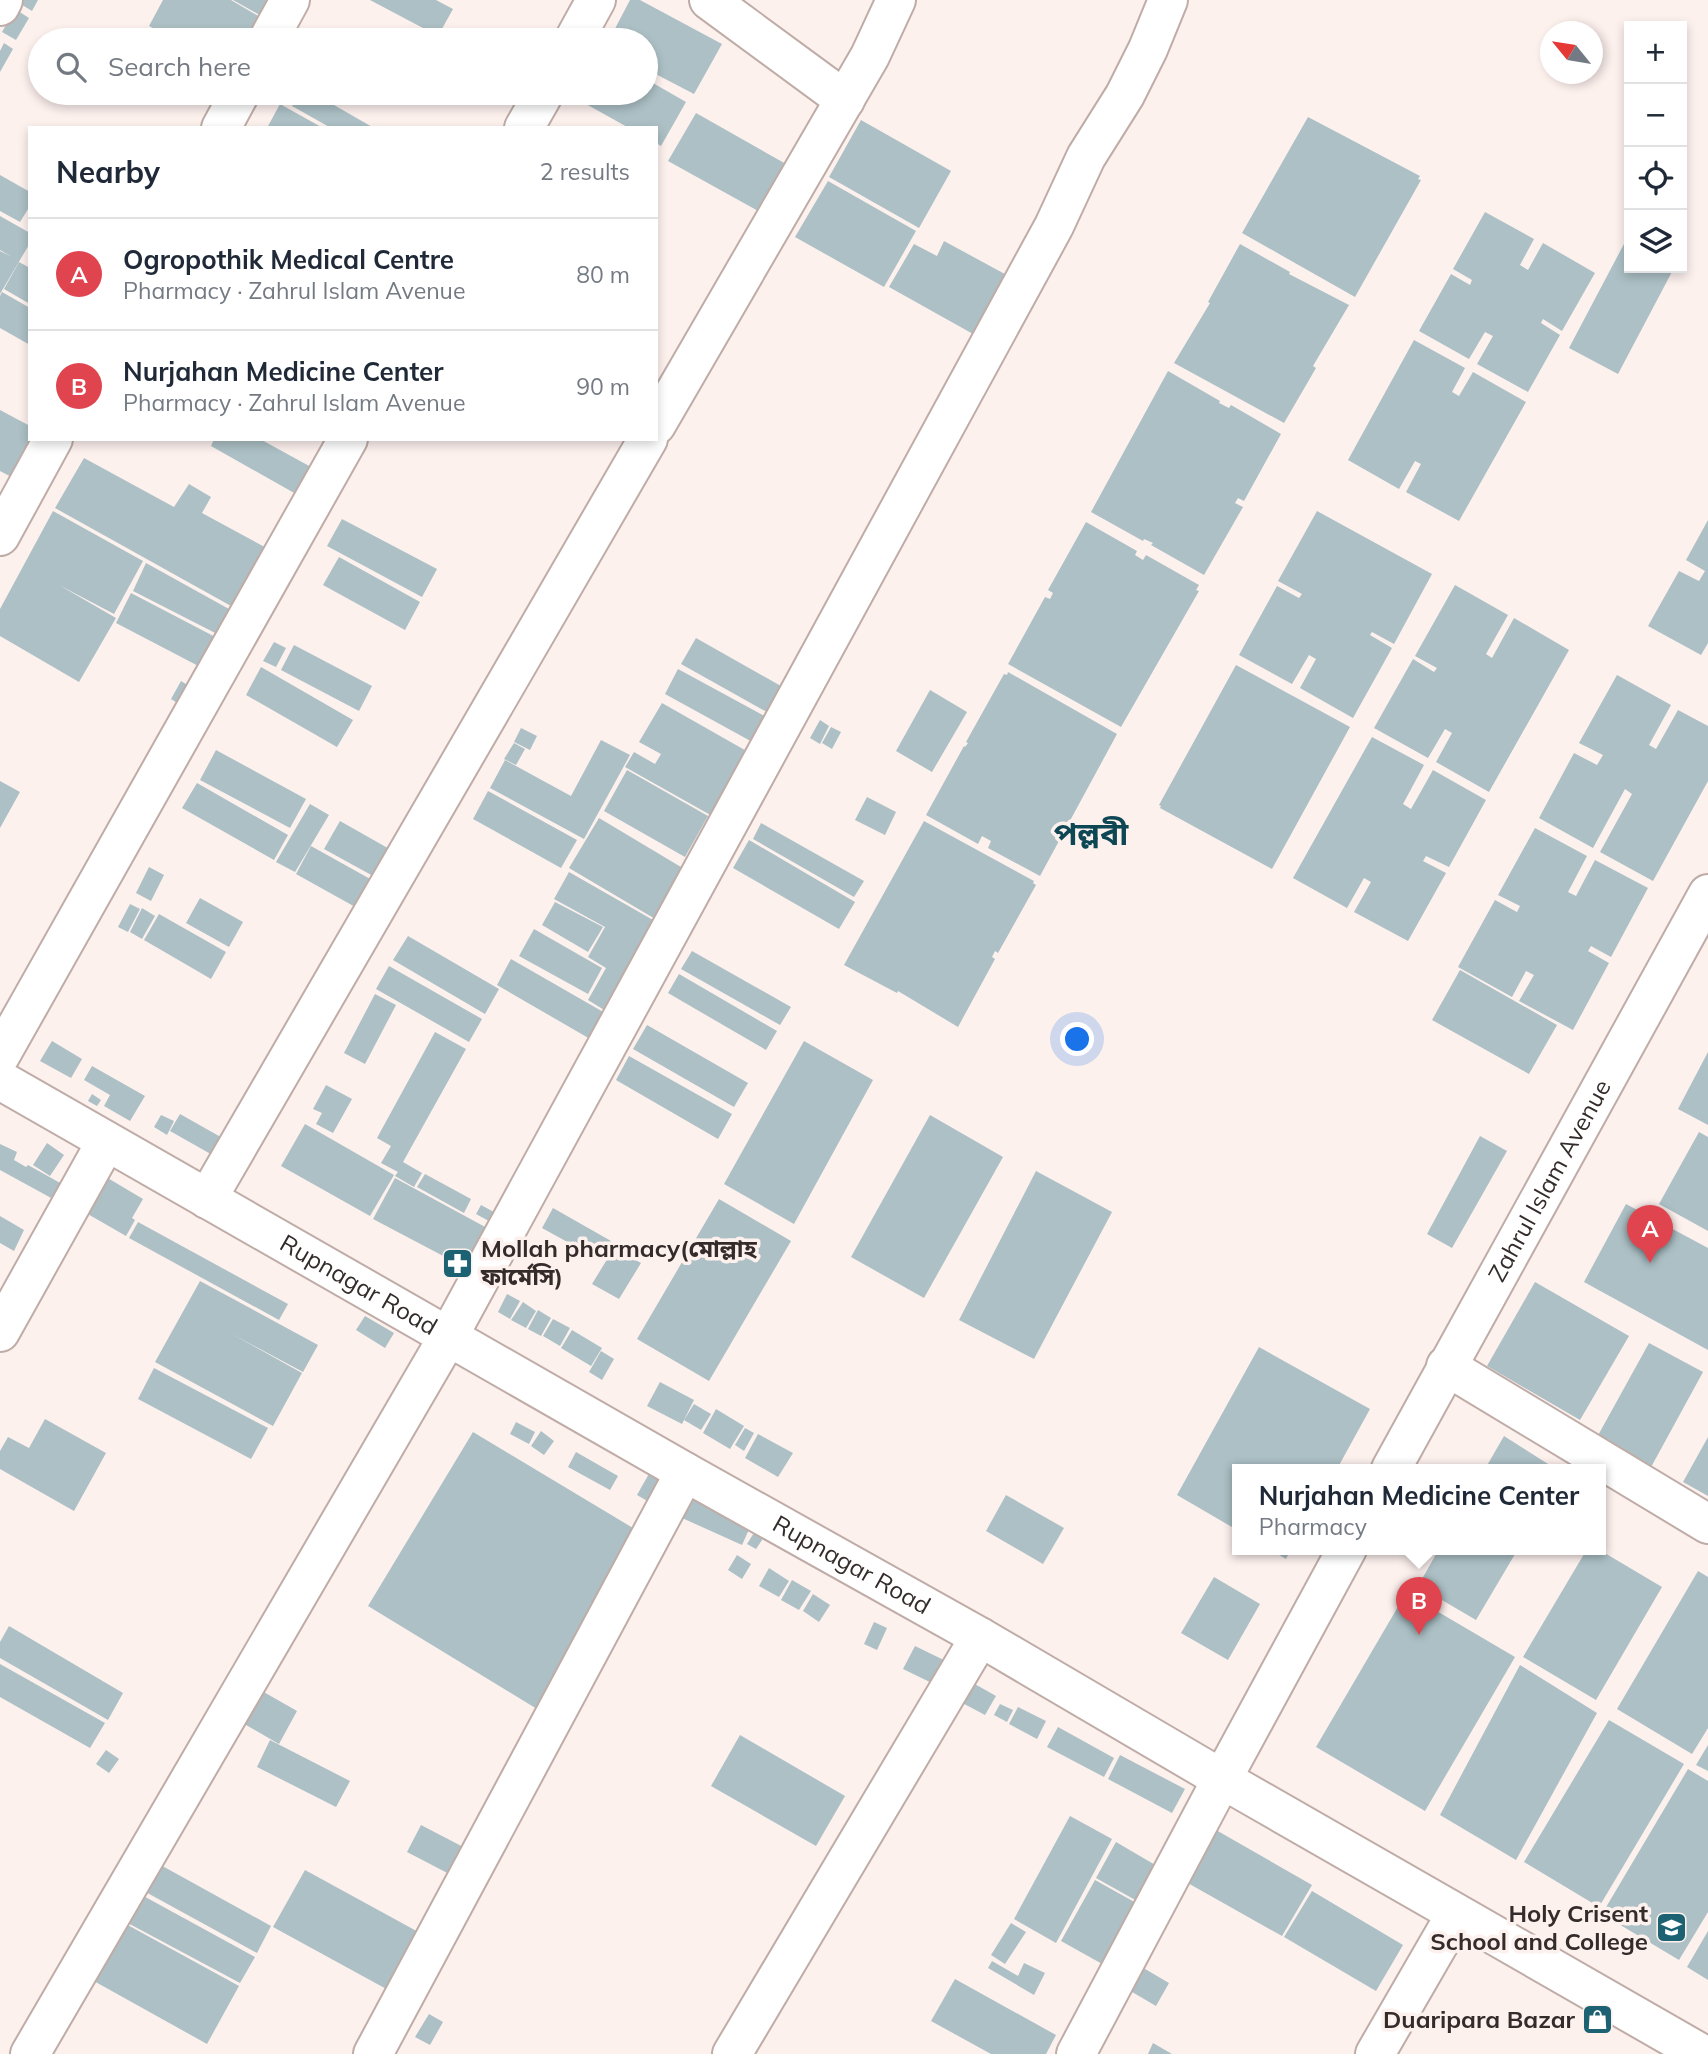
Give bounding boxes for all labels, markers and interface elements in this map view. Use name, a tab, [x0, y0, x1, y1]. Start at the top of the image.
north arrow	[1540, 21, 1603, 84]
map controls	[1624, 21, 1687, 273]
button: +	[1624, 21, 1687, 84]
search box	[28, 28, 658, 105]
icon: search	[52, 48, 90, 86]
text: Search here	[108, 50, 251, 83]
button: −	[1624, 84, 1687, 147]
button: locate	[1624, 147, 1687, 210]
text: Nearby	[56, 153, 160, 191]
text: 2 results	[540, 157, 630, 186]
button: layers	[1624, 210, 1687, 273]
text: Ogropothik Medical Centre	[123, 243, 454, 276]
text: A	[70, 260, 88, 289]
text: 80 m	[576, 260, 630, 289]
text: Pharmacy · Zahrul Islam Avenue	[123, 276, 465, 305]
text: Nurjahan Medicine Center	[123, 355, 444, 388]
text: B	[71, 372, 87, 401]
text: 90 m	[576, 372, 630, 401]
text: Pharmacy · Zahrul Islam Avenue	[123, 388, 465, 417]
district label: পল্লবী	[1054, 813, 1129, 853]
your location	[1060, 1022, 1094, 1056]
street label: Zahrul Islam Avenue	[1481, 1074, 1617, 1287]
pin: A	[1627, 1205, 1673, 1263]
street label: Rupnagar Road	[275, 1228, 443, 1341]
place label: Mollah pharmacy(মোল্লাহ ফার্মেসি)	[480, 1233, 758, 1291]
pharmacy icon: Mollah pharmacy(মোল্লাহ ফার্মেসি)	[441, 1246, 475, 1280]
popup	[1232, 1464, 1606, 1555]
text: Nurjahan Medicine Center	[1259, 1479, 1579, 1512]
street label: Rupnagar Road	[768, 1508, 936, 1620]
text: Pharmacy	[1259, 1512, 1367, 1541]
pin: B	[1396, 1577, 1442, 1635]
place label: Holy Crisent School and College	[1430, 1898, 1648, 1956]
school or university icon: Holy Crisent School and College	[1654, 1911, 1688, 1945]
shop icon: Duaripara Bazar	[1581, 2003, 1615, 2037]
place label: Duaripara Bazar	[1383, 2004, 1576, 2034]

